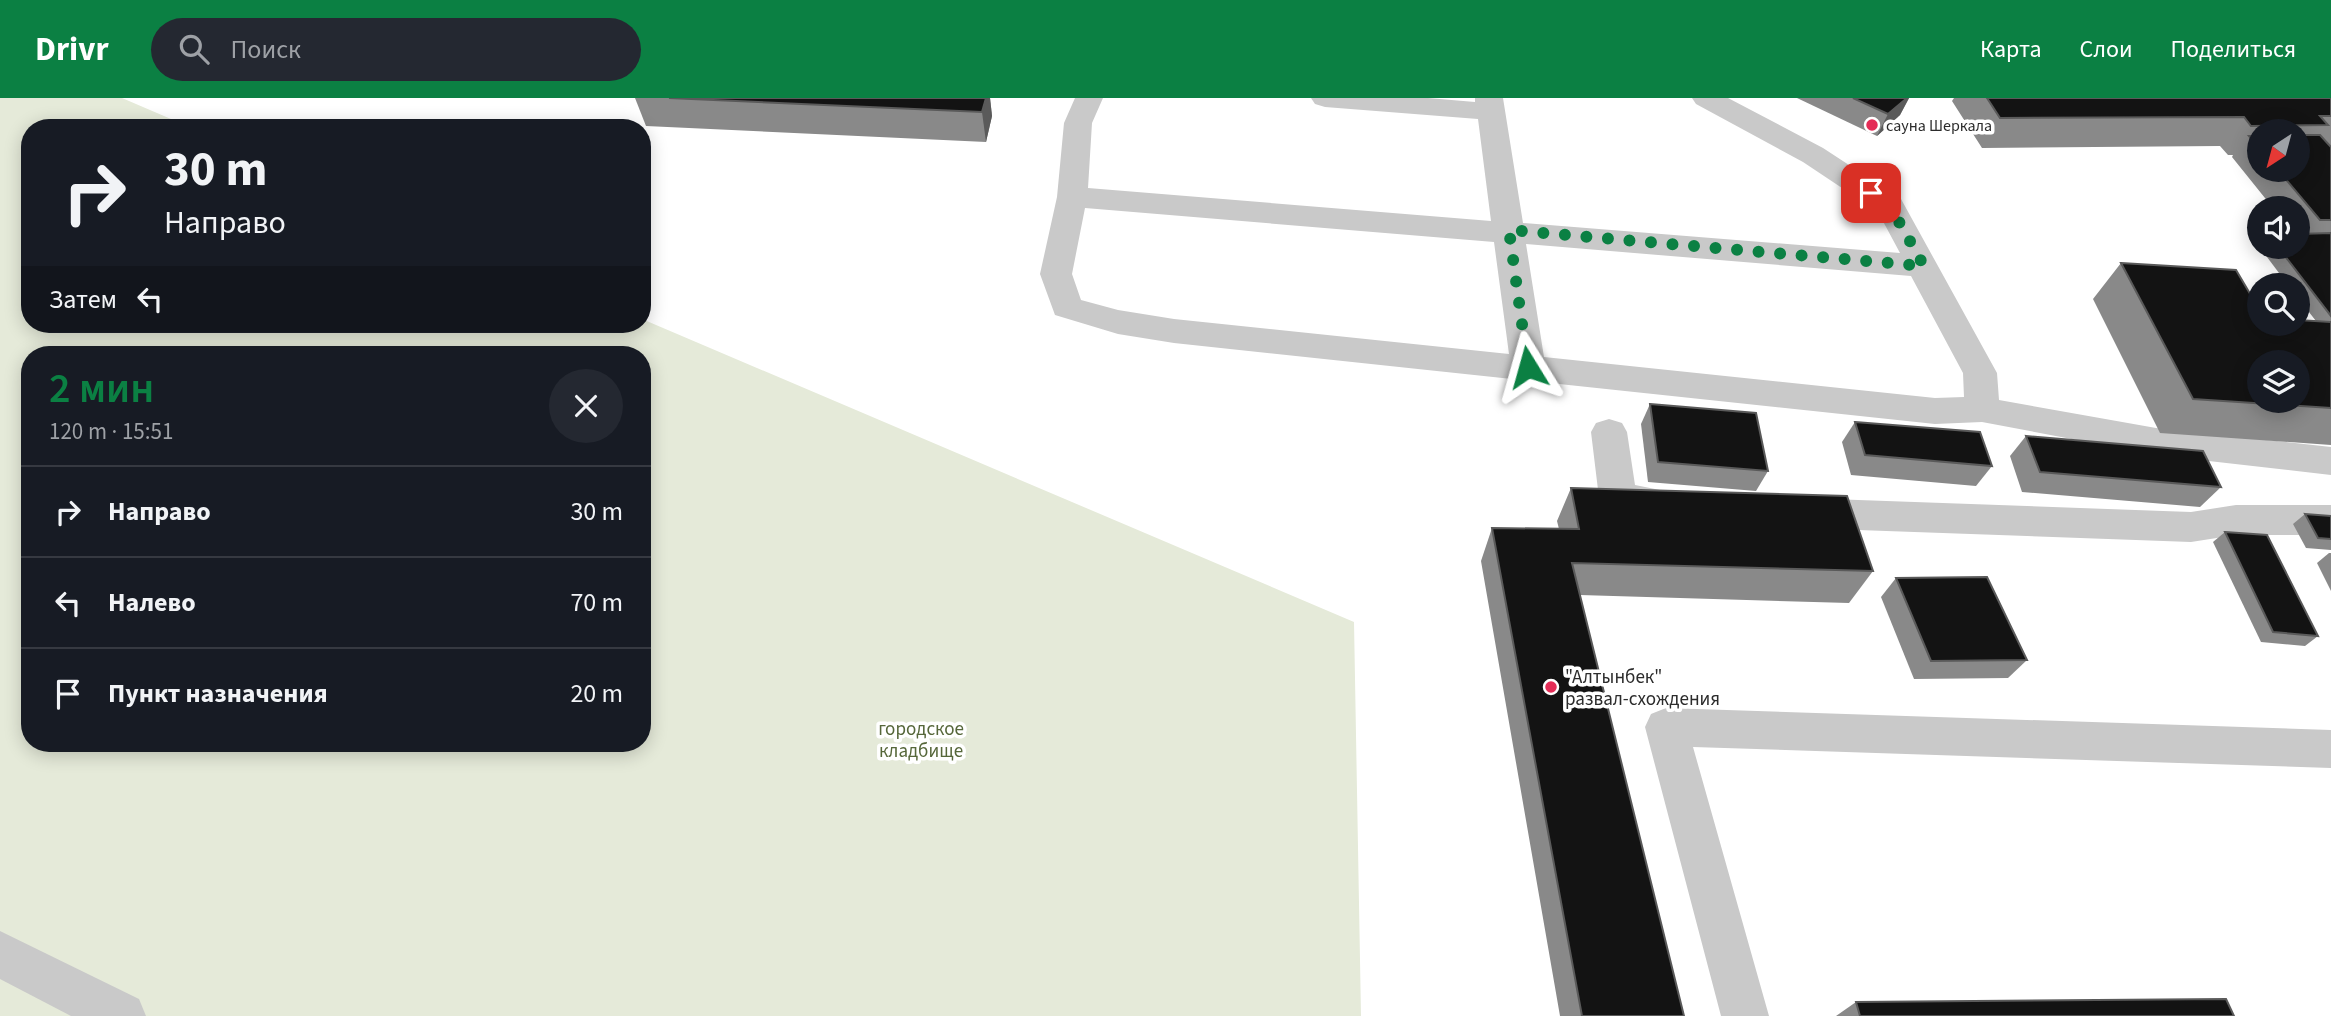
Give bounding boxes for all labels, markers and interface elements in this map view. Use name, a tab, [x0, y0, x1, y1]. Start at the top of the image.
search box	[151, 18, 641, 81]
text: Drivr	[35, 26, 109, 73]
icon: search	[175, 30, 213, 68]
text: Поиск	[231, 31, 301, 68]
text: Карта	[1980, 32, 2042, 67]
text: Слои	[2080, 32, 2133, 67]
text: Поделиться	[2171, 32, 2296, 67]
place label: сауна Шеркала	[1886, 115, 1992, 137]
marker: сауна Шеркала	[1864, 117, 1880, 133]
north arrow	[2247, 119, 2310, 182]
map controls	[2247, 119, 2310, 413]
text: 30 m	[164, 135, 268, 205]
icon: right	[49, 147, 140, 238]
pin	[1841, 163, 1901, 223]
icon: arrive	[1852, 174, 1890, 212]
button: sound	[2247, 196, 2310, 259]
text: Направо	[164, 200, 286, 246]
button: search	[2247, 273, 2310, 336]
icon: left	[131, 280, 169, 318]
text: Затем	[49, 281, 117, 318]
position arrow	[1491, 330, 1565, 404]
button: layers	[2247, 350, 2310, 413]
text: 2 мин	[49, 359, 154, 419]
button: close	[549, 369, 623, 443]
text: 120 m · 15:51	[49, 415, 173, 448]
icon: right	[49, 493, 87, 531]
text: Направо	[108, 493, 211, 530]
text: 30 m	[570, 493, 623, 530]
icon: left	[49, 584, 87, 622]
text: Налево	[108, 584, 196, 621]
text: 70 m	[570, 584, 623, 621]
place label: "Алтынбек" развал-схождения	[1565, 664, 1720, 713]
icon: arrive	[49, 675, 87, 713]
text: Пункт назначения	[108, 675, 328, 712]
text: 20 m	[570, 675, 623, 712]
marker: "Алтынбек" развал-схождения	[1543, 679, 1559, 695]
park label: городское кладбище	[878, 716, 964, 765]

